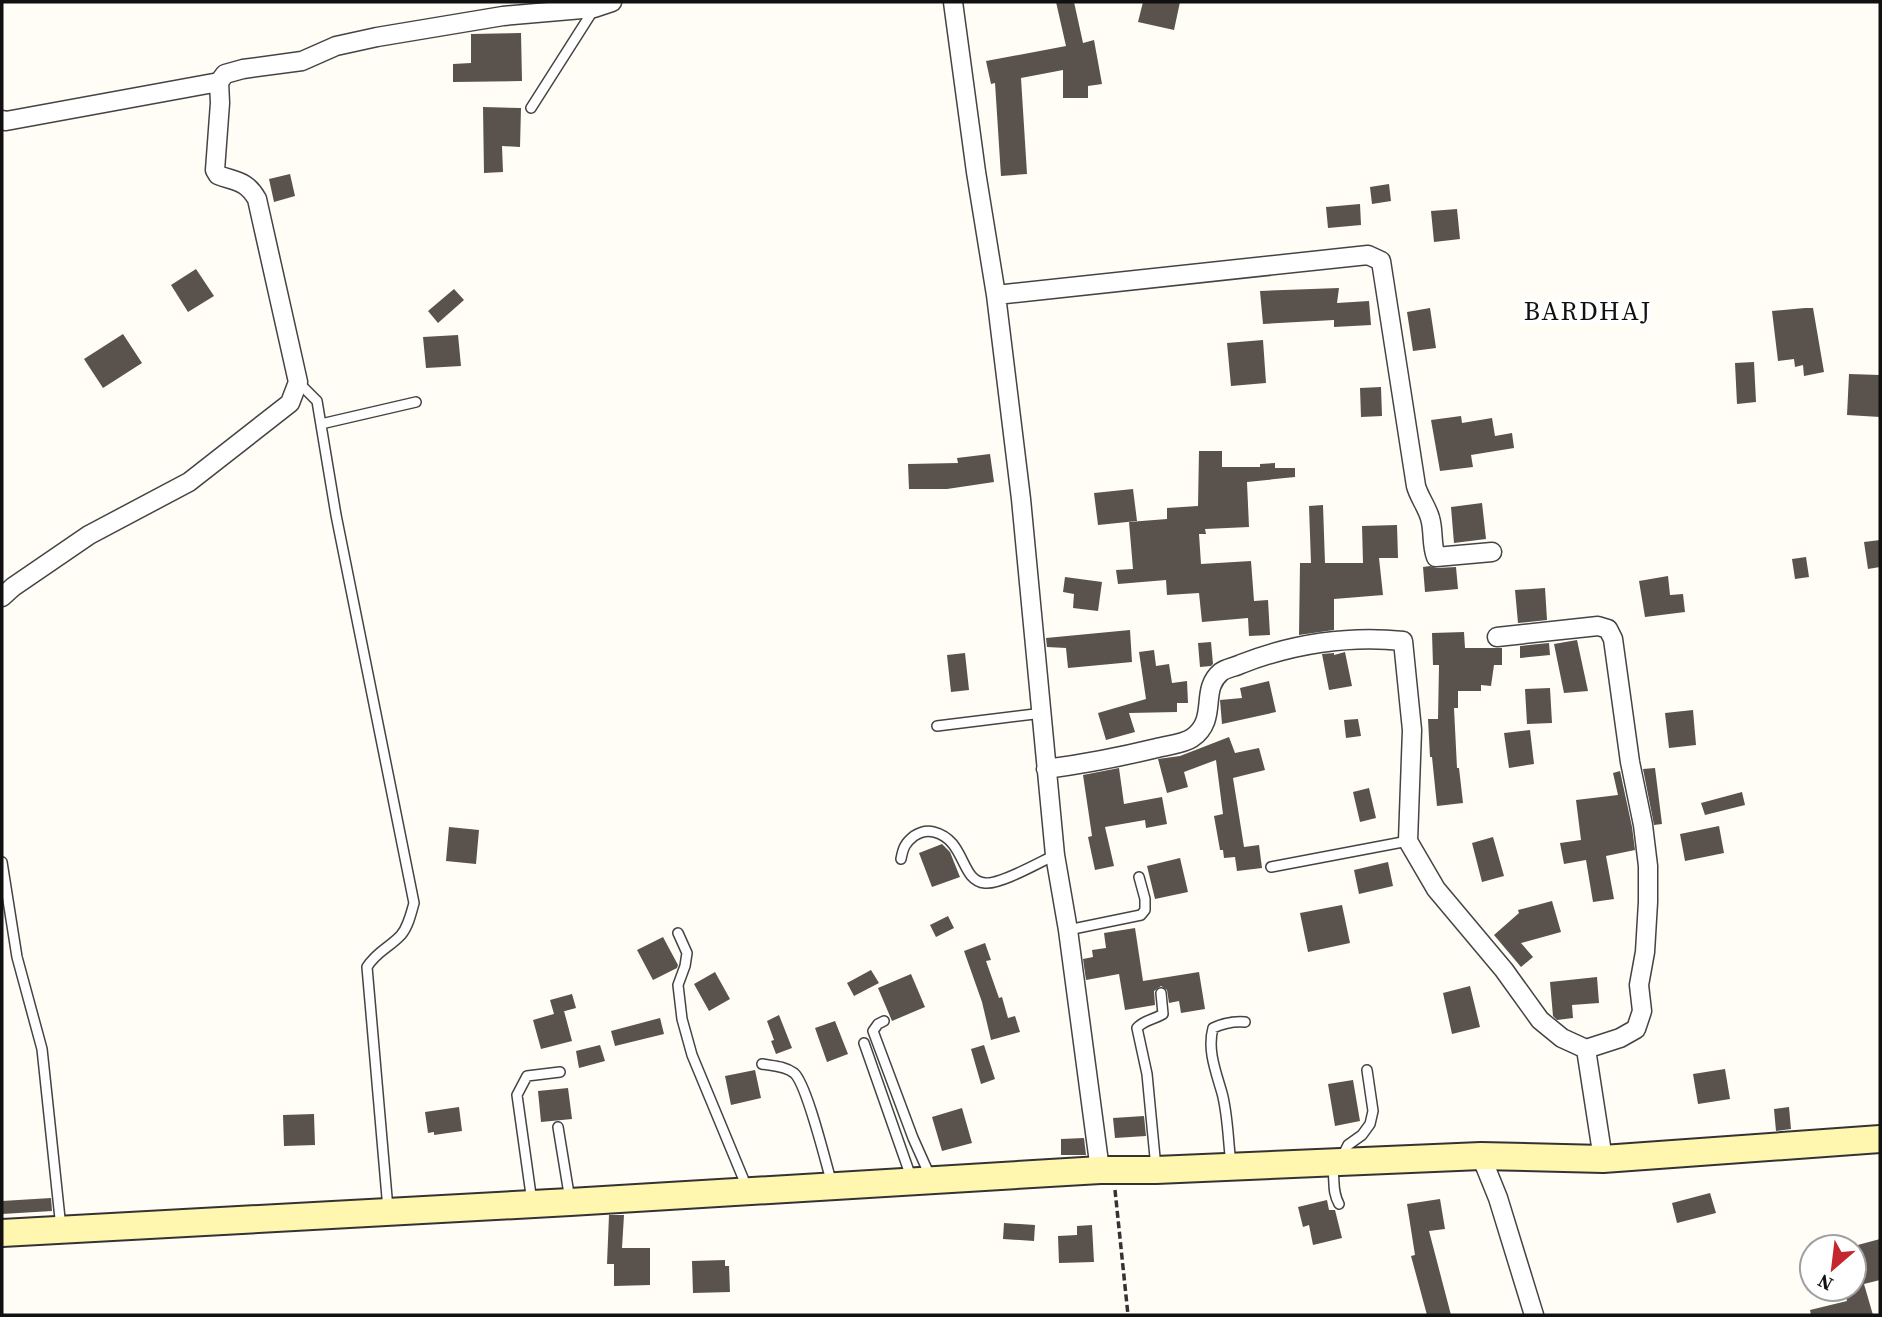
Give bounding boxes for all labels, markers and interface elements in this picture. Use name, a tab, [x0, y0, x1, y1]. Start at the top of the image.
district label: BARDHAJ	[1524, 293, 1652, 329]
north arrow	[1798, 1233, 1868, 1303]
text: N	[1813, 1268, 1837, 1298]

